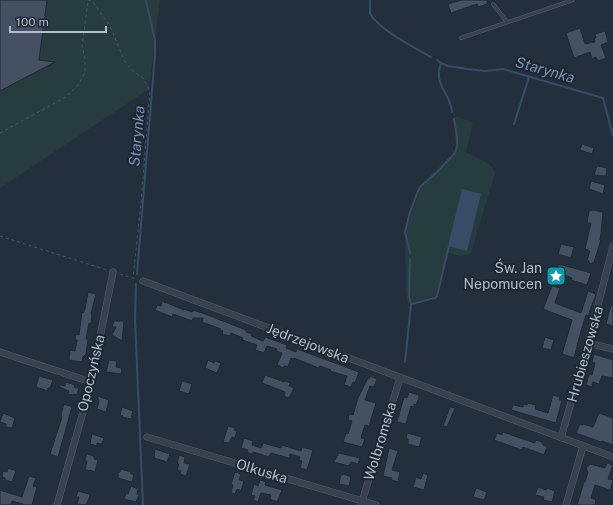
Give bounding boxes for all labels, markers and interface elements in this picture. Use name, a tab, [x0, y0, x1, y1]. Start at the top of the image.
scale bar	[10, 8, 106, 34]
text: 100 m	[16, 15, 49, 29]
water label: Starynka	[514, 53, 577, 86]
water label: Starynka	[125, 105, 148, 167]
place label: Św. Jan Nepomucen	[464, 258, 542, 292]
place icon: Św. Jan Nepomucen	[545, 265, 567, 287]
street label: Hrubieszowska	[564, 304, 606, 404]
street label: Jędrzejowska	[265, 320, 351, 366]
street label: Opoczyńska	[74, 333, 108, 413]
street label: Wolbromska	[361, 400, 399, 482]
street label: Olkuska	[234, 456, 290, 486]

